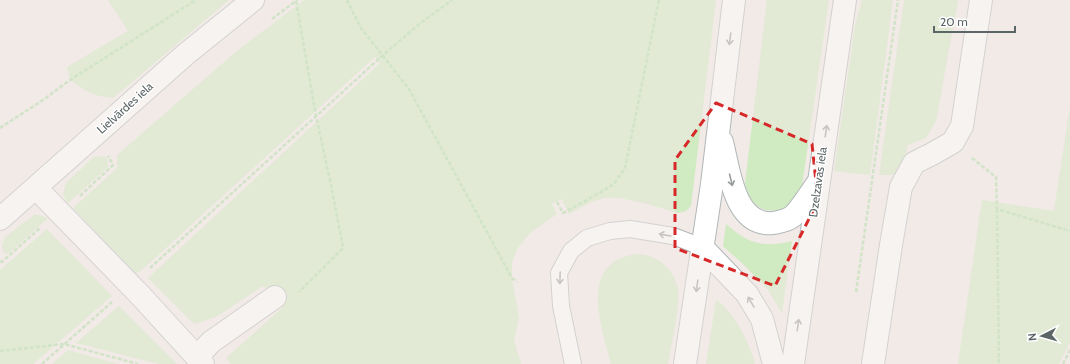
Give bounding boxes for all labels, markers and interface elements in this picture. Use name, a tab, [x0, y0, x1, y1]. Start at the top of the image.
scale bar	[934, 8, 1015, 34]
text: 20 m	[940, 14, 968, 29]
one-way arrow	[726, 32, 733, 45]
street label: Lielvārdes iela	[93, 78, 156, 137]
one-way arrow	[822, 125, 830, 138]
street label: Dzelzavas iela	[805, 146, 830, 218]
one-way arrow	[728, 174, 736, 187]
one-way arrow	[659, 231, 672, 239]
one-way arrow	[557, 271, 564, 284]
one-way arrow	[693, 279, 701, 292]
one-way arrow	[747, 296, 755, 308]
north arrow	[1022, 316, 1062, 356]
one-way arrow	[794, 319, 802, 332]
text: N	[1025, 332, 1039, 342]

